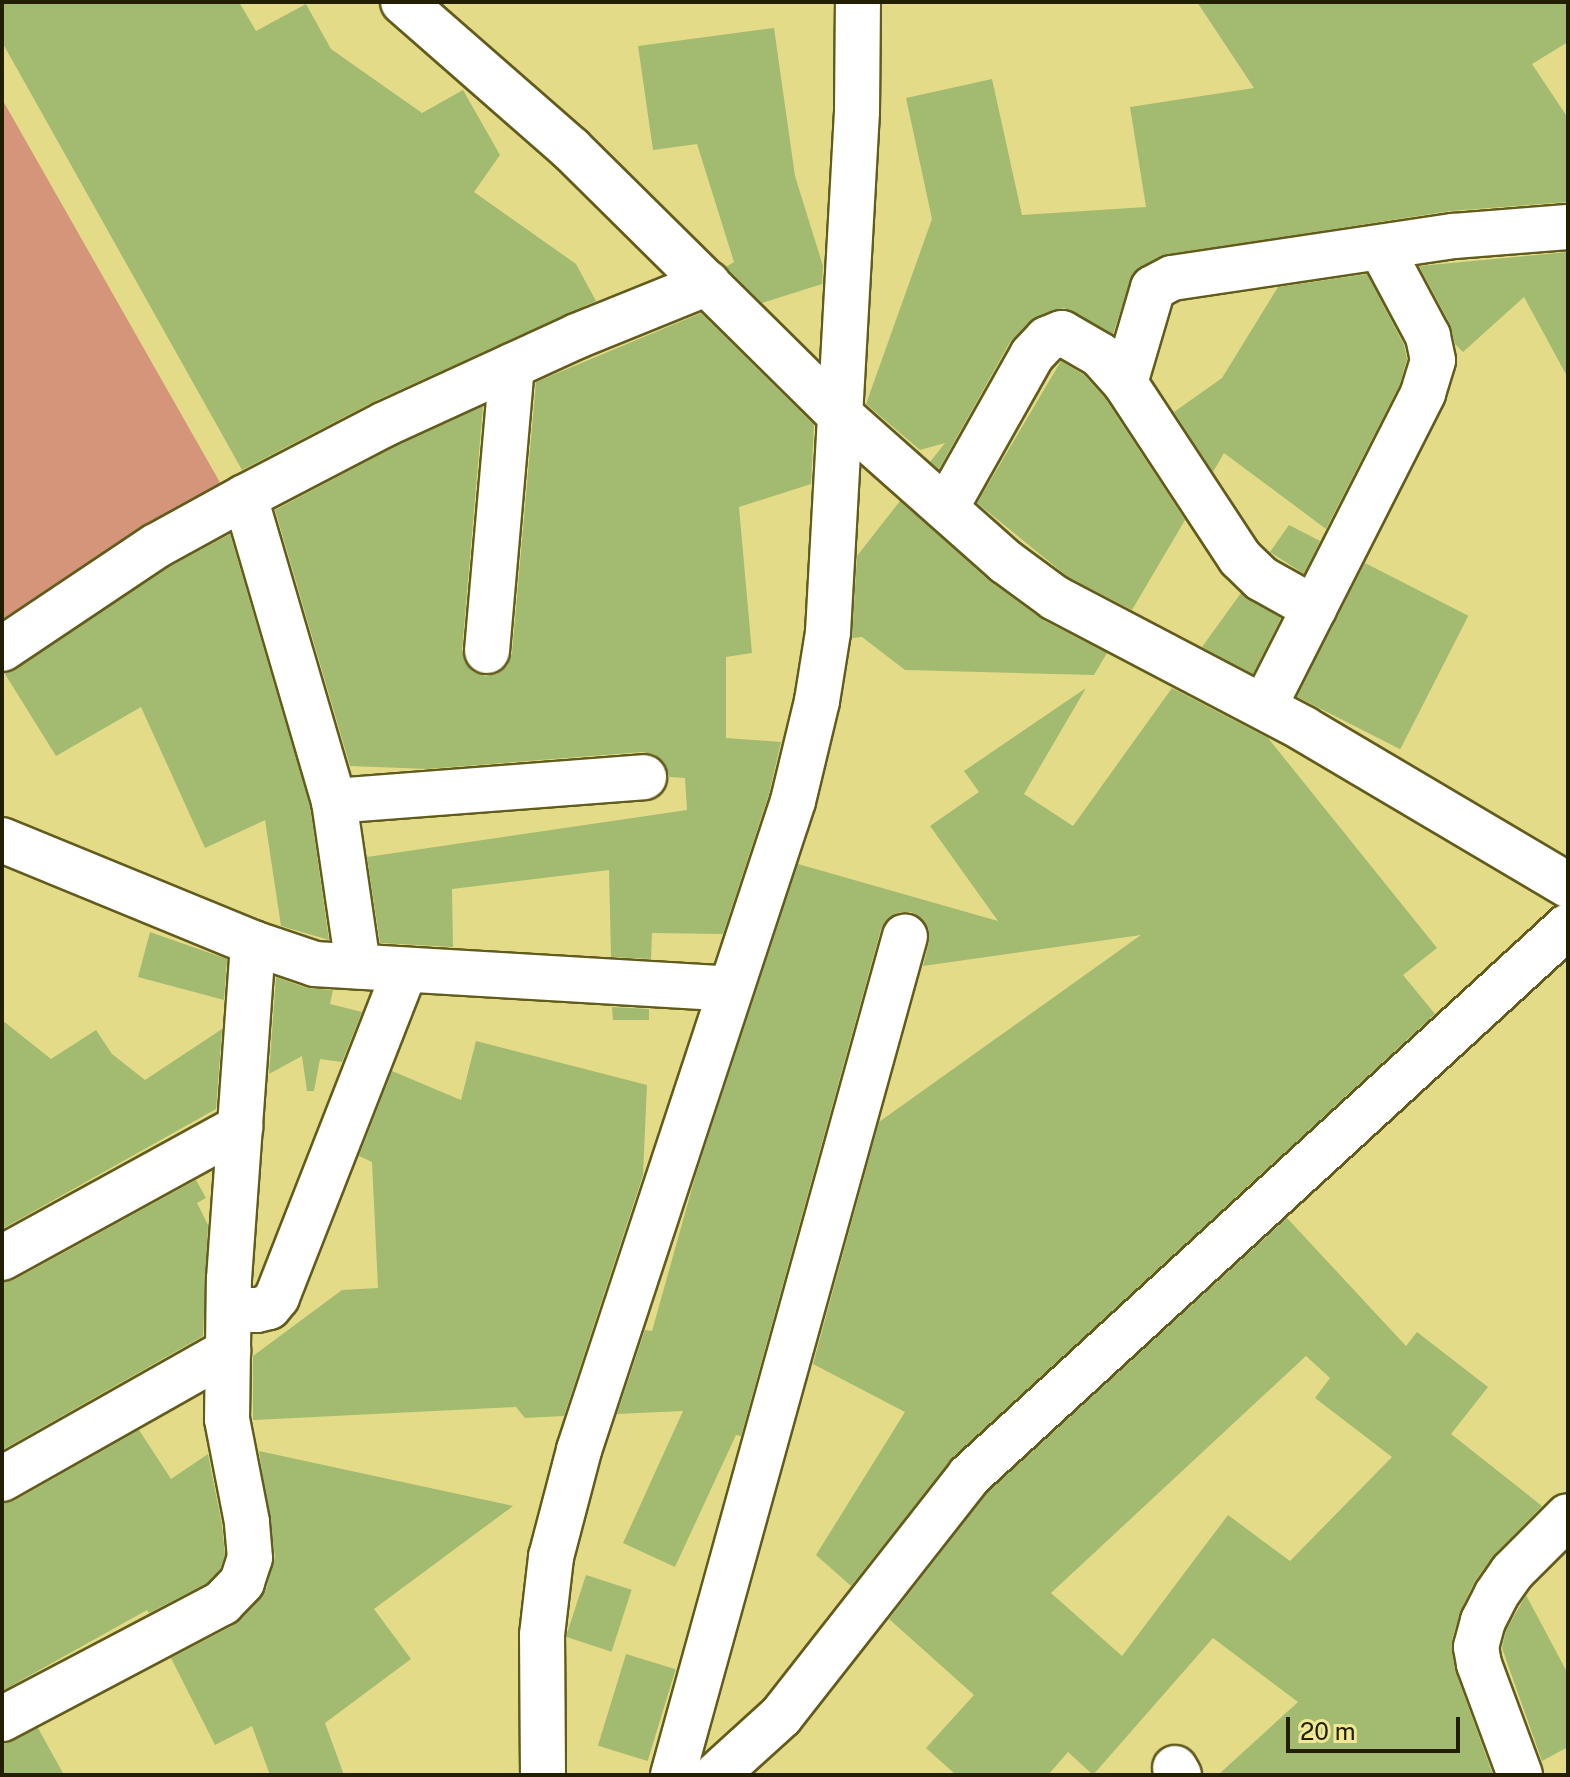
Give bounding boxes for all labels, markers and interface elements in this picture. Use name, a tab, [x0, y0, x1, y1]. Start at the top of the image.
scale bar	[1290, 1701, 1464, 1751]
text: 20 m	[1300, 1717, 1356, 1745]

